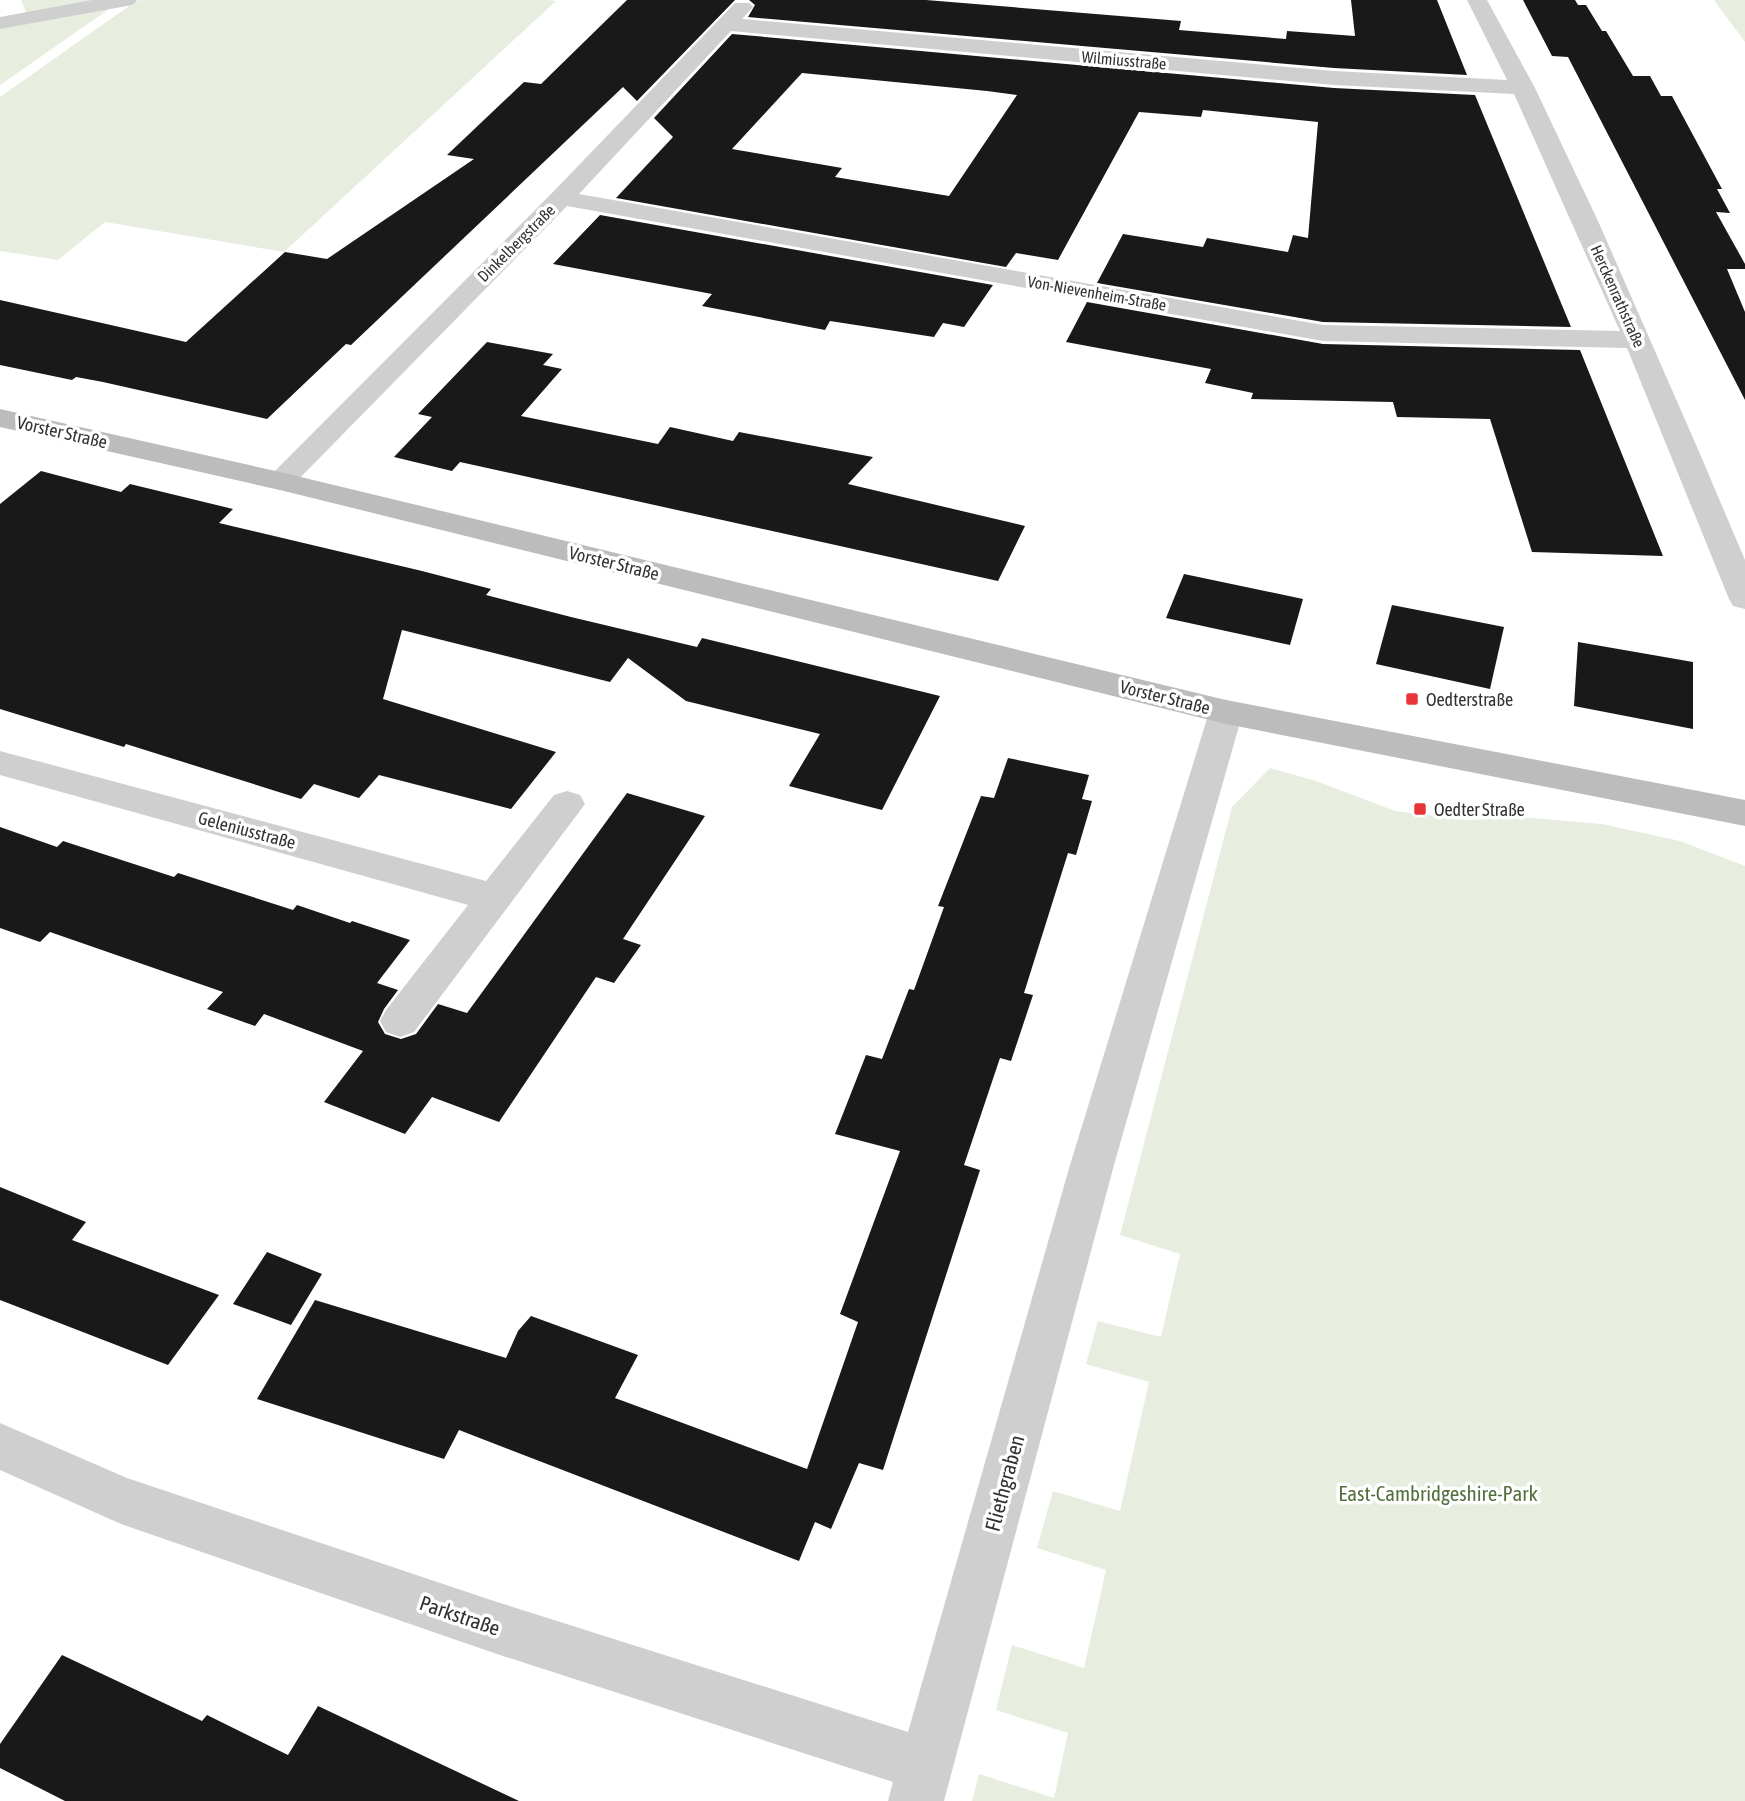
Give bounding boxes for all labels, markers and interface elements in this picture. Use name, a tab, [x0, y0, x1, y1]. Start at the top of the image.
street label: Wilmiusstraße	[1081, 47, 1167, 73]
street label: Dinkelbergstraße	[474, 201, 559, 286]
street label: Herckenrathstraße	[1587, 242, 1649, 350]
street label: Von-Nievenheim-Straße	[1026, 272, 1168, 314]
street label: Vorster Straße	[15, 411, 109, 453]
street label: Vorster Straße	[567, 542, 661, 584]
street label: Vorster Straße	[1118, 676, 1212, 718]
place label: Oedterstraße	[1426, 689, 1513, 710]
marker: Oedterstraße	[1404, 691, 1420, 707]
place label: Oedter Straße	[1434, 799, 1525, 820]
marker: Oedter Straße	[1412, 801, 1428, 817]
street label: Geleniusstraße	[196, 807, 298, 853]
street label: Fliethgraben	[980, 1432, 1028, 1534]
park label: East-Cambridgeshire-Park	[1338, 1481, 1538, 1505]
street label: Parkstraße	[417, 1590, 503, 1640]

